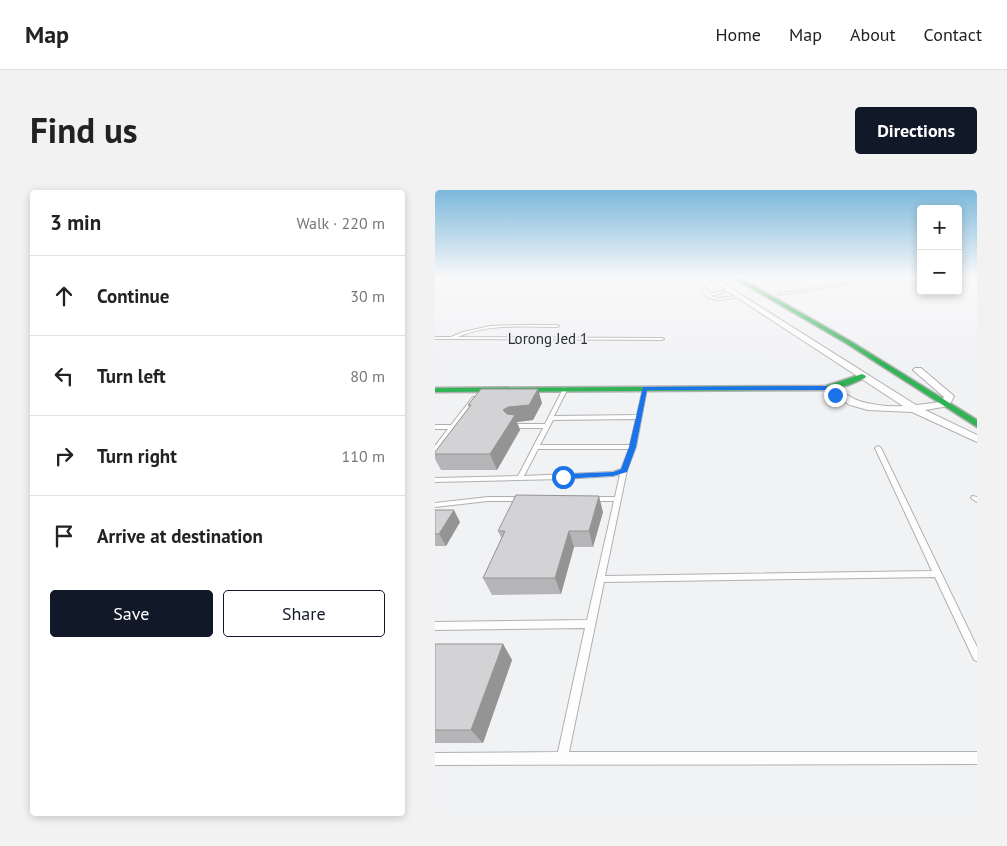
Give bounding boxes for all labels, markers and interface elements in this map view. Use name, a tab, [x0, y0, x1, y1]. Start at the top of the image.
text: Map	[25, 19, 69, 50]
text: Home	[715, 23, 761, 46]
text: Map	[789, 23, 822, 46]
text: About	[850, 23, 896, 46]
text: Contact	[924, 23, 982, 46]
text: Find us	[30, 107, 138, 153]
button: Directions	[855, 107, 977, 154]
map controls	[917, 205, 962, 295]
button: +	[917, 205, 962, 250]
text: 3 min	[50, 209, 101, 236]
text: Walk · 220 m	[296, 213, 385, 233]
button: −	[917, 250, 962, 295]
icon: ahead	[50, 282, 78, 310]
text: Continue	[97, 284, 169, 308]
text: 30 m	[350, 286, 385, 306]
street label: Lorong Jed 1	[508, 329, 588, 348]
icon: left	[50, 362, 78, 390]
text: Turn left	[97, 364, 166, 388]
text: 80 m	[350, 366, 385, 386]
route end	[824, 384, 847, 407]
icon: right	[50, 442, 78, 470]
text: Turn right	[97, 444, 177, 468]
text: 110 m	[342, 446, 385, 466]
route start	[552, 466, 575, 489]
icon: arrive	[50, 522, 78, 550]
text: Arrive at destination	[97, 524, 263, 548]
button: Save	[50, 590, 213, 637]
button: Share	[223, 590, 385, 637]

